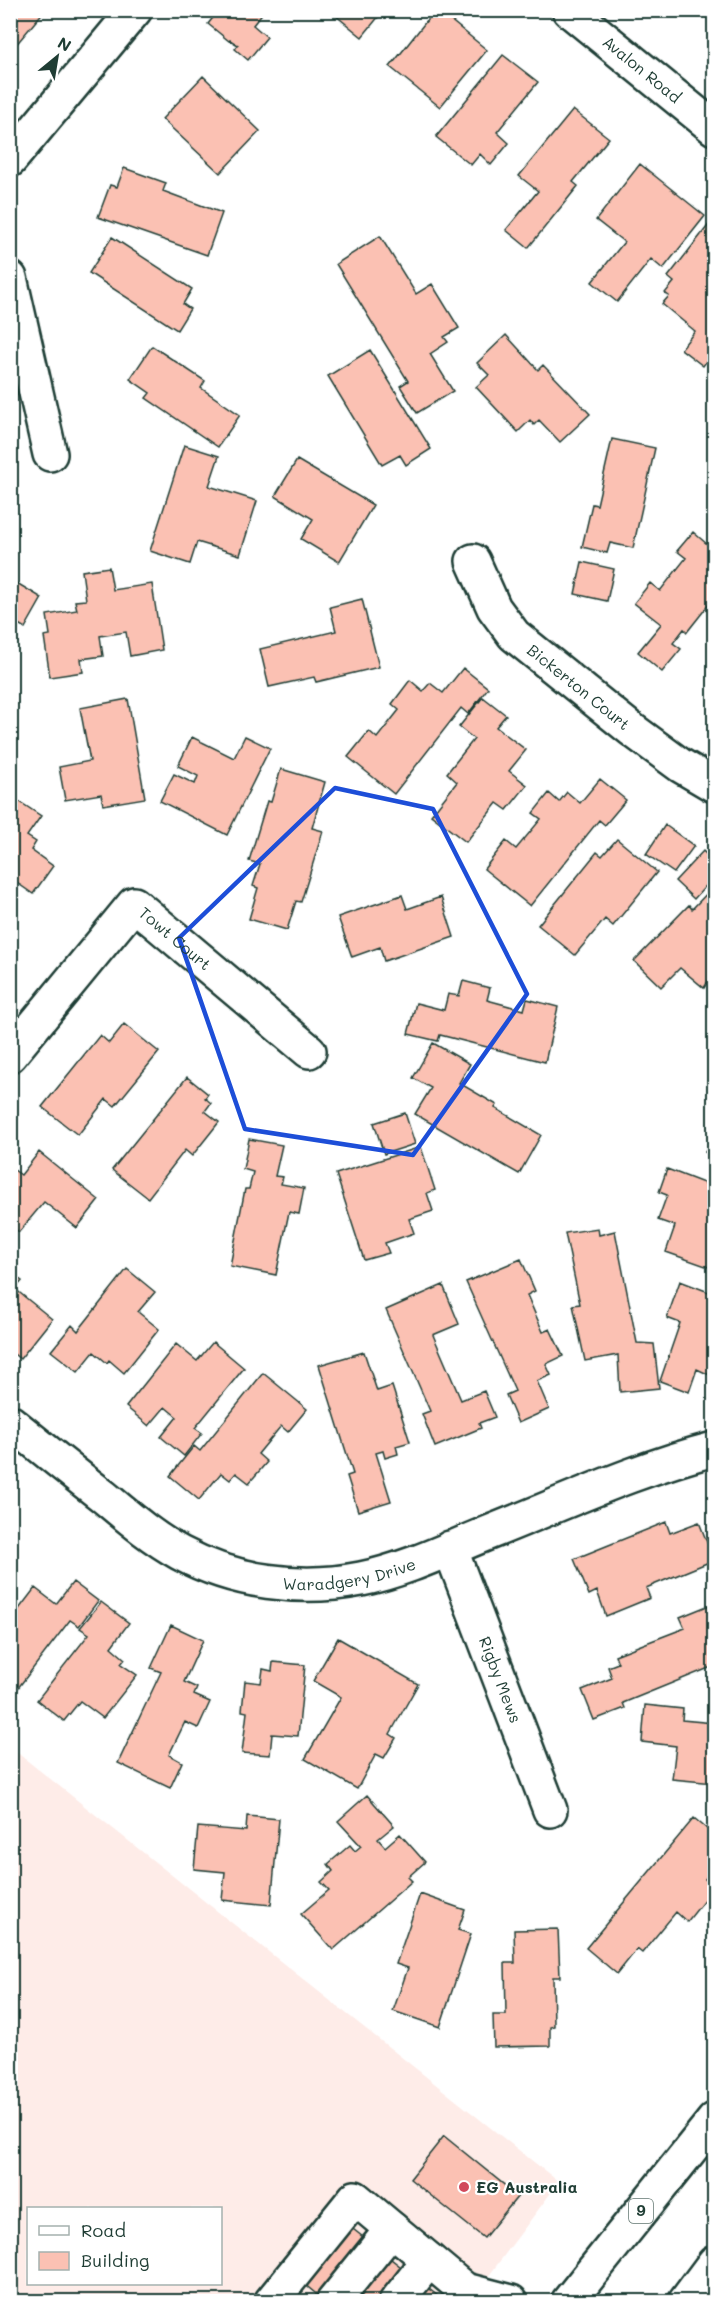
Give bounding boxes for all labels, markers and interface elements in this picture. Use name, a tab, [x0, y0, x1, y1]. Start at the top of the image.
north arrow	[27, 27, 87, 87]
text: N	[54, 31, 75, 56]
street label: Avalon Road	[599, 31, 686, 107]
street label: Bickerton Court	[523, 639, 635, 734]
street label: Towt Court	[135, 902, 216, 974]
street label: Waradgery Drive	[282, 1553, 418, 1594]
street label: Rigby Mews	[475, 1633, 527, 1726]
place label: EG Australia	[476, 2176, 578, 2197]
marker: EG Australia	[457, 2180, 471, 2194]
road number: 9	[629, 2199, 653, 2223]
legend	[27, 2207, 222, 2285]
text: Road	[81, 2218, 126, 2242]
text: Building	[81, 2248, 149, 2272]

